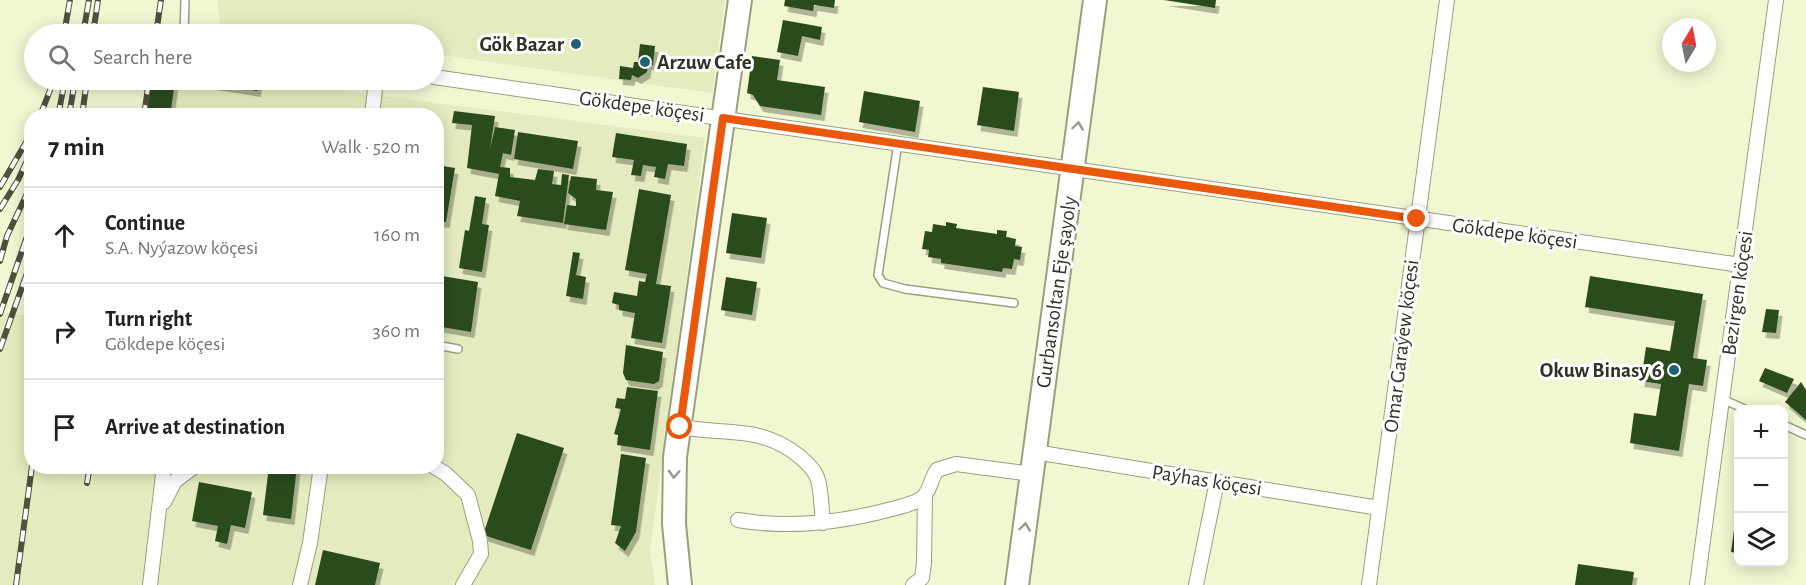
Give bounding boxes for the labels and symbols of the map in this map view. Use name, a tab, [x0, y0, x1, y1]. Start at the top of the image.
north arrow	[1662, 18, 1716, 72]
place label: Gök Bazar	[479, 34, 565, 55]
marker: Gök Bazar	[569, 37, 583, 51]
place label: Arzuw Cafe	[657, 52, 752, 73]
marker: Arzuw Cafe	[638, 55, 652, 69]
street label: Gökdepe köçesi	[578, 87, 706, 126]
one-way arrow	[1072, 121, 1084, 130]
street label: Gurbansoltan Eje şayoly	[1033, 195, 1080, 389]
route end	[1403, 205, 1429, 231]
street label: Gökdepe köçesi	[1451, 214, 1579, 253]
street label: Bezirgen köçesi	[1718, 229, 1757, 357]
street label: Omar Garaýew köçesi	[1380, 258, 1423, 434]
place label: Okuw Binasy 6	[1540, 360, 1662, 381]
marker: Okuw Binasy 6	[1667, 363, 1681, 377]
route start	[666, 413, 692, 439]
street label: Paýhas köçesi	[1150, 461, 1263, 500]
one-way arrow	[668, 469, 681, 478]
one-way arrow	[1019, 522, 1031, 532]

